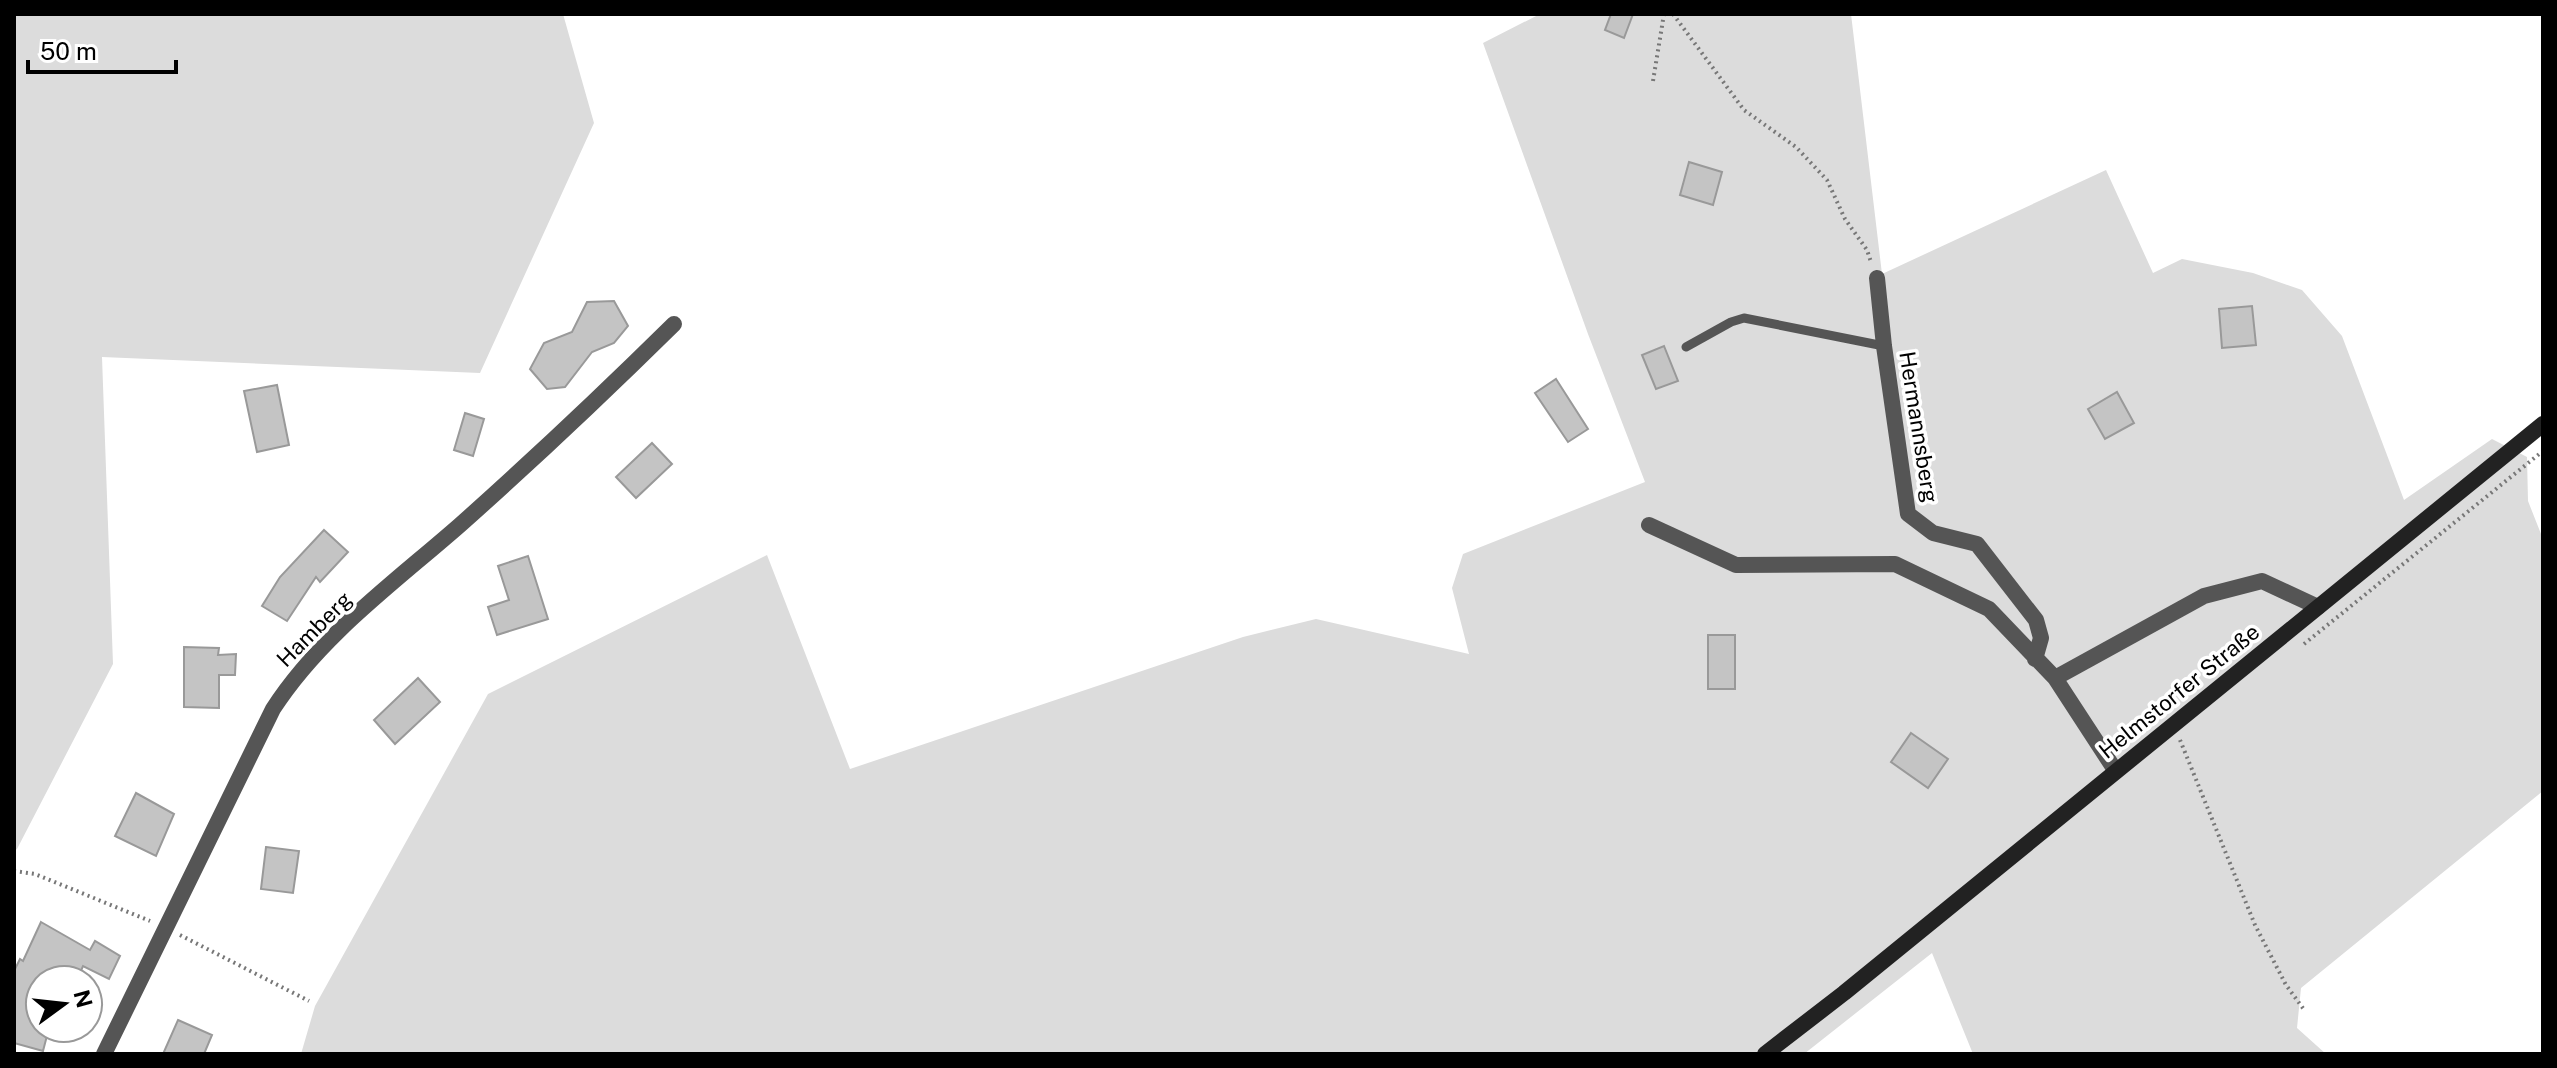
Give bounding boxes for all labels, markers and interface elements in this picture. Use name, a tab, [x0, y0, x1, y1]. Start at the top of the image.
scale bar	[28, 24, 176, 74]
text: 50 m	[40, 37, 97, 65]
street label: Hermannsberg	[1894, 349, 1944, 505]
street label: Hamberg	[271, 586, 357, 672]
street label: Helmstorfer Straße	[2094, 618, 2264, 764]
north arrow	[24, 964, 104, 1044]
text: N	[69, 987, 98, 1011]

